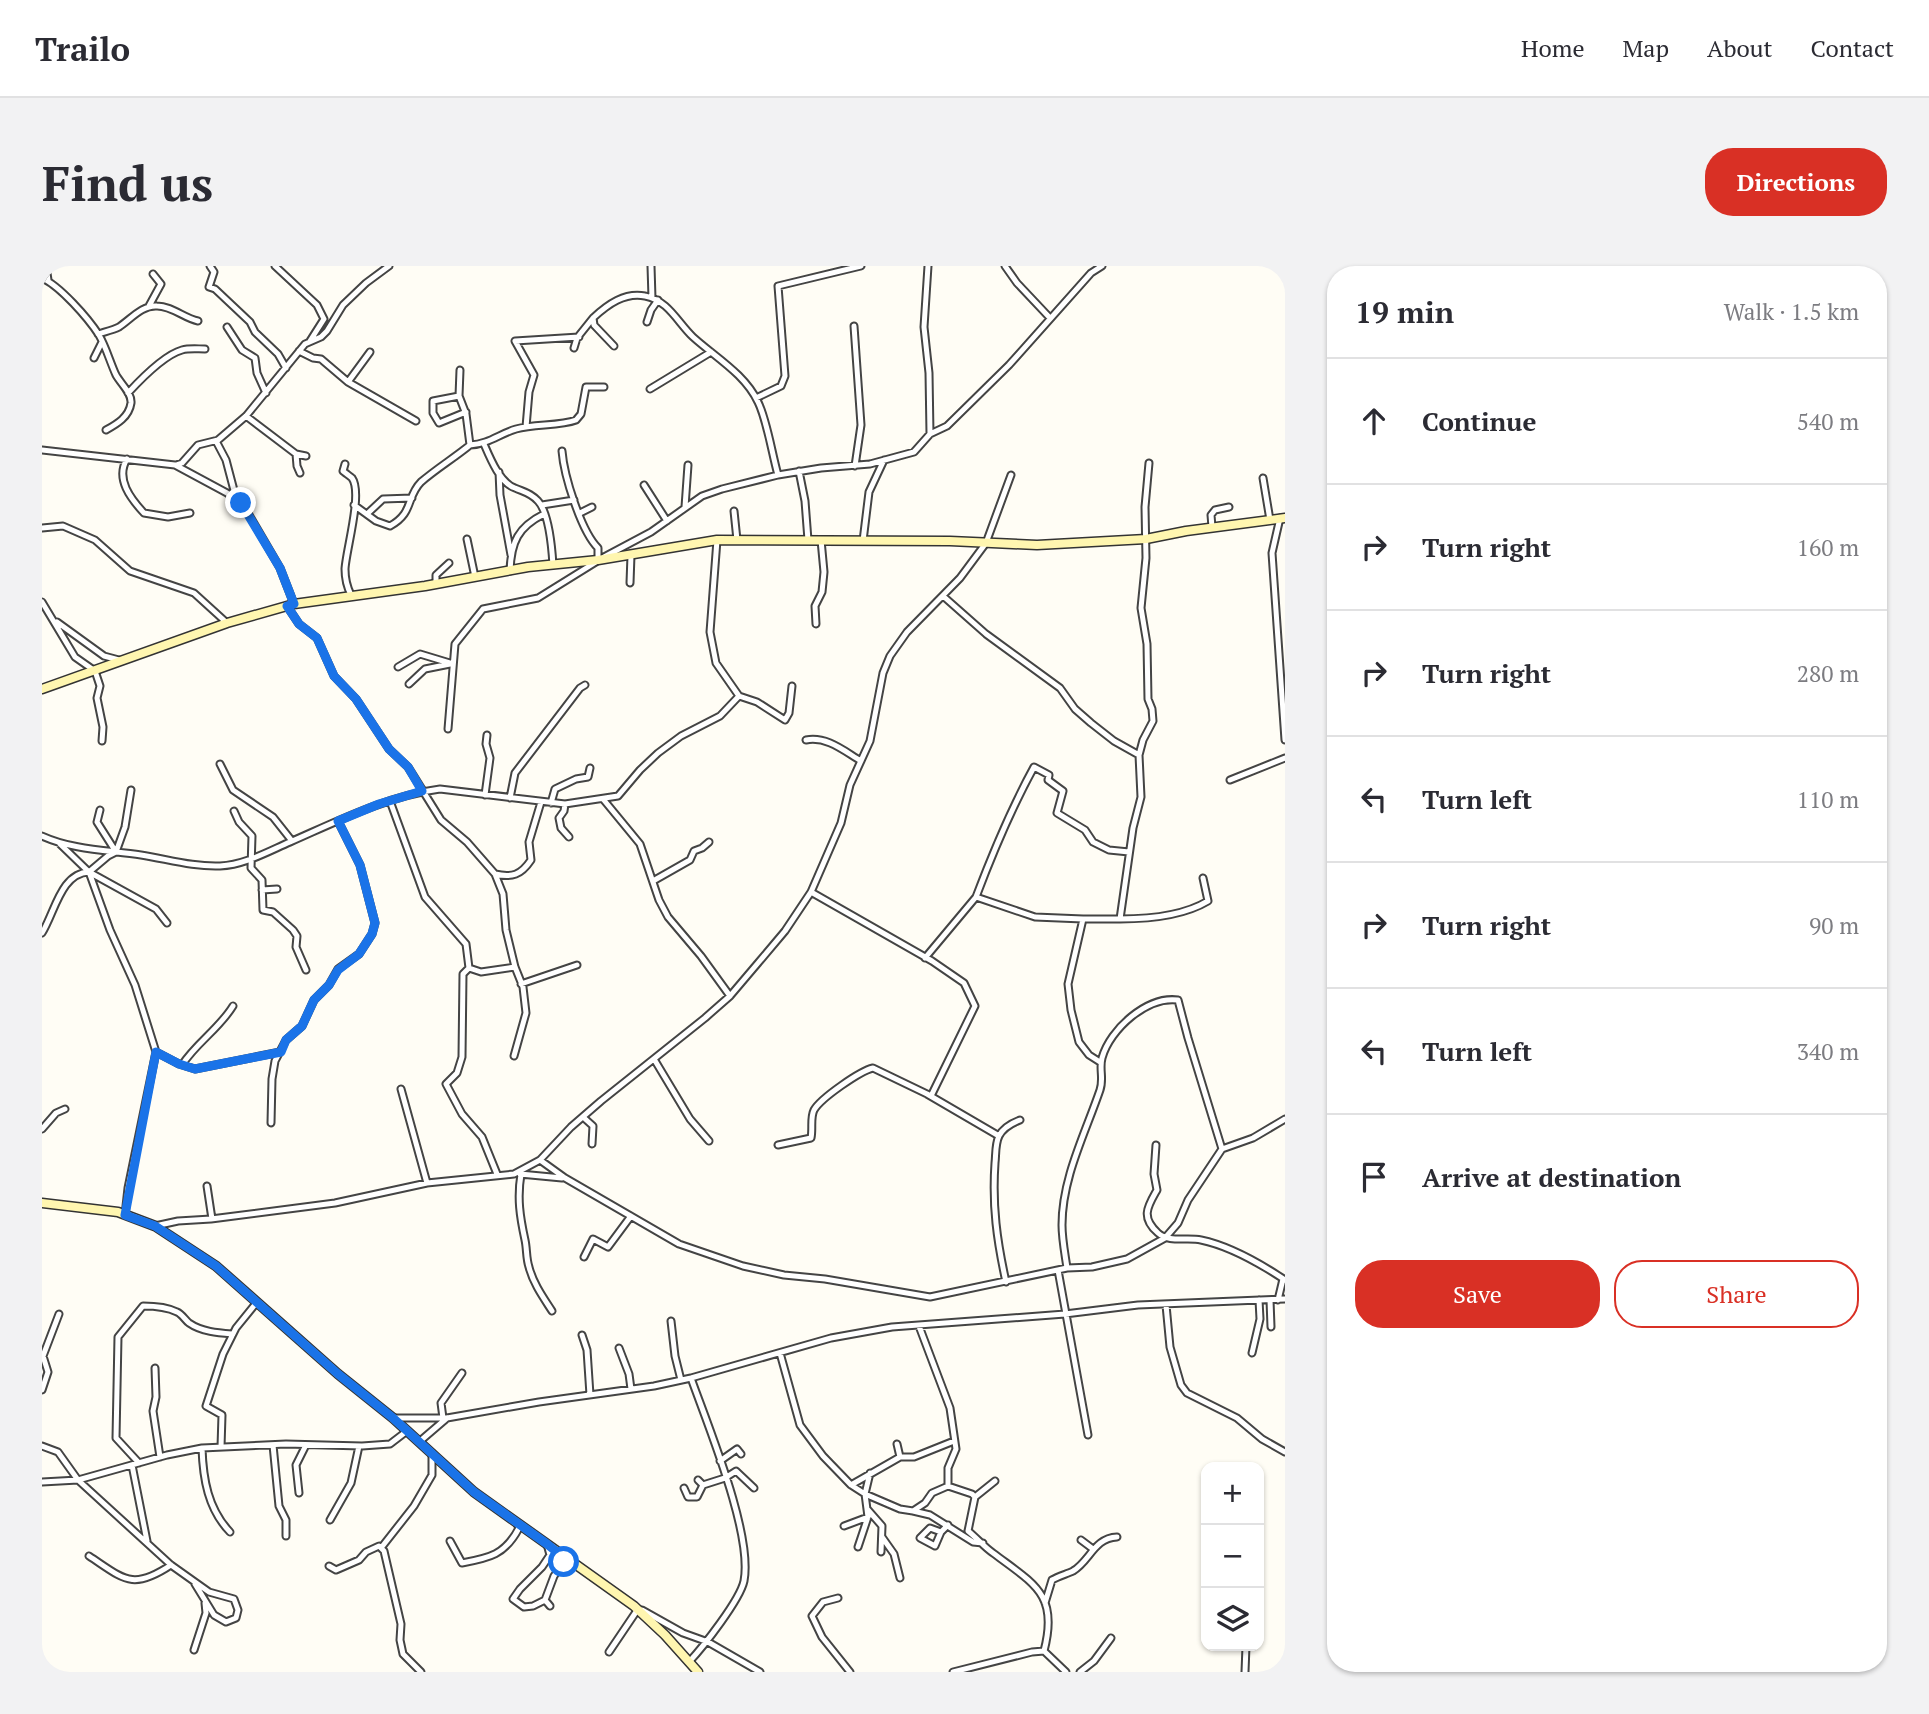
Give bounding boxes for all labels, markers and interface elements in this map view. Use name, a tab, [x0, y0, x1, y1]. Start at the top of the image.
text: Trailo	[35, 27, 130, 70]
text: Home	[1521, 32, 1585, 64]
text: Map	[1623, 32, 1669, 64]
text: About	[1707, 32, 1773, 64]
text: Contact	[1811, 32, 1894, 64]
button: Directions	[1705, 148, 1887, 216]
text: Find us	[42, 150, 213, 215]
text: 19 min	[1355, 292, 1454, 332]
text: Walk · 1.5 km	[1724, 296, 1859, 327]
icon: ahead	[1355, 402, 1393, 440]
text: Continue	[1422, 404, 1536, 438]
text: 540 m	[1797, 406, 1859, 437]
route end	[225, 487, 256, 518]
icon: right	[1355, 528, 1393, 566]
text: Turn right	[1422, 530, 1551, 564]
text: 160 m	[1797, 532, 1859, 563]
icon: right	[1355, 654, 1393, 692]
text: Turn right	[1422, 656, 1551, 690]
text: 280 m	[1797, 658, 1859, 689]
icon: left	[1355, 780, 1393, 818]
text: Turn left	[1422, 782, 1532, 816]
text: 110 m	[1797, 784, 1859, 815]
icon: right	[1355, 906, 1393, 944]
text: Turn right	[1422, 908, 1551, 942]
text: 90 m	[1809, 910, 1859, 941]
icon: left	[1355, 1032, 1393, 1070]
text: Turn left	[1422, 1034, 1532, 1068]
text: 340 m	[1797, 1036, 1859, 1067]
icon: arrive	[1355, 1158, 1393, 1196]
text: Arrive at destination	[1422, 1160, 1681, 1194]
button: Save	[1355, 1260, 1600, 1328]
button: Share	[1614, 1260, 1859, 1328]
map controls	[1201, 1462, 1264, 1651]
button: +	[1201, 1462, 1264, 1525]
button: −	[1201, 1525, 1264, 1588]
route start	[548, 1546, 579, 1577]
button: layers	[1201, 1588, 1264, 1651]

